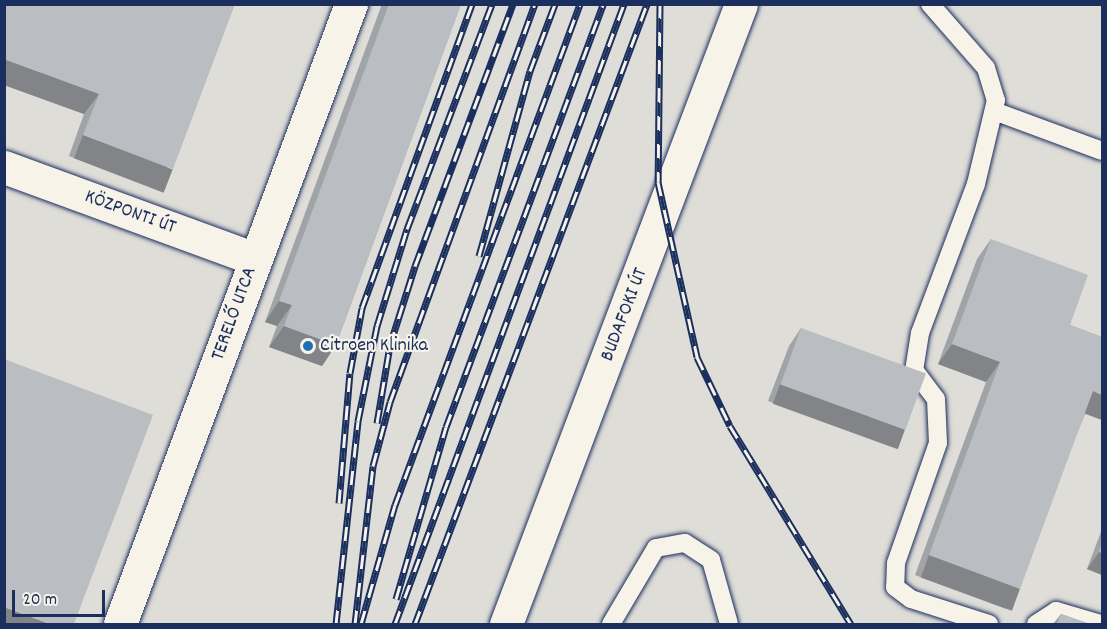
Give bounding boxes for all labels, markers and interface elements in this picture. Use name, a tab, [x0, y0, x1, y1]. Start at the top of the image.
street label: KÖZPONTI ÚT	[81, 185, 179, 241]
street label: TERELŐ UTCA	[207, 264, 263, 364]
street label: BUDAFOKI ÚT	[596, 265, 654, 365]
place label: Citroen Klinika	[320, 334, 428, 358]
marker: Citroen Klinika	[301, 339, 315, 353]
scale bar	[15, 578, 108, 616]
text: 20 m	[23, 588, 57, 613]

